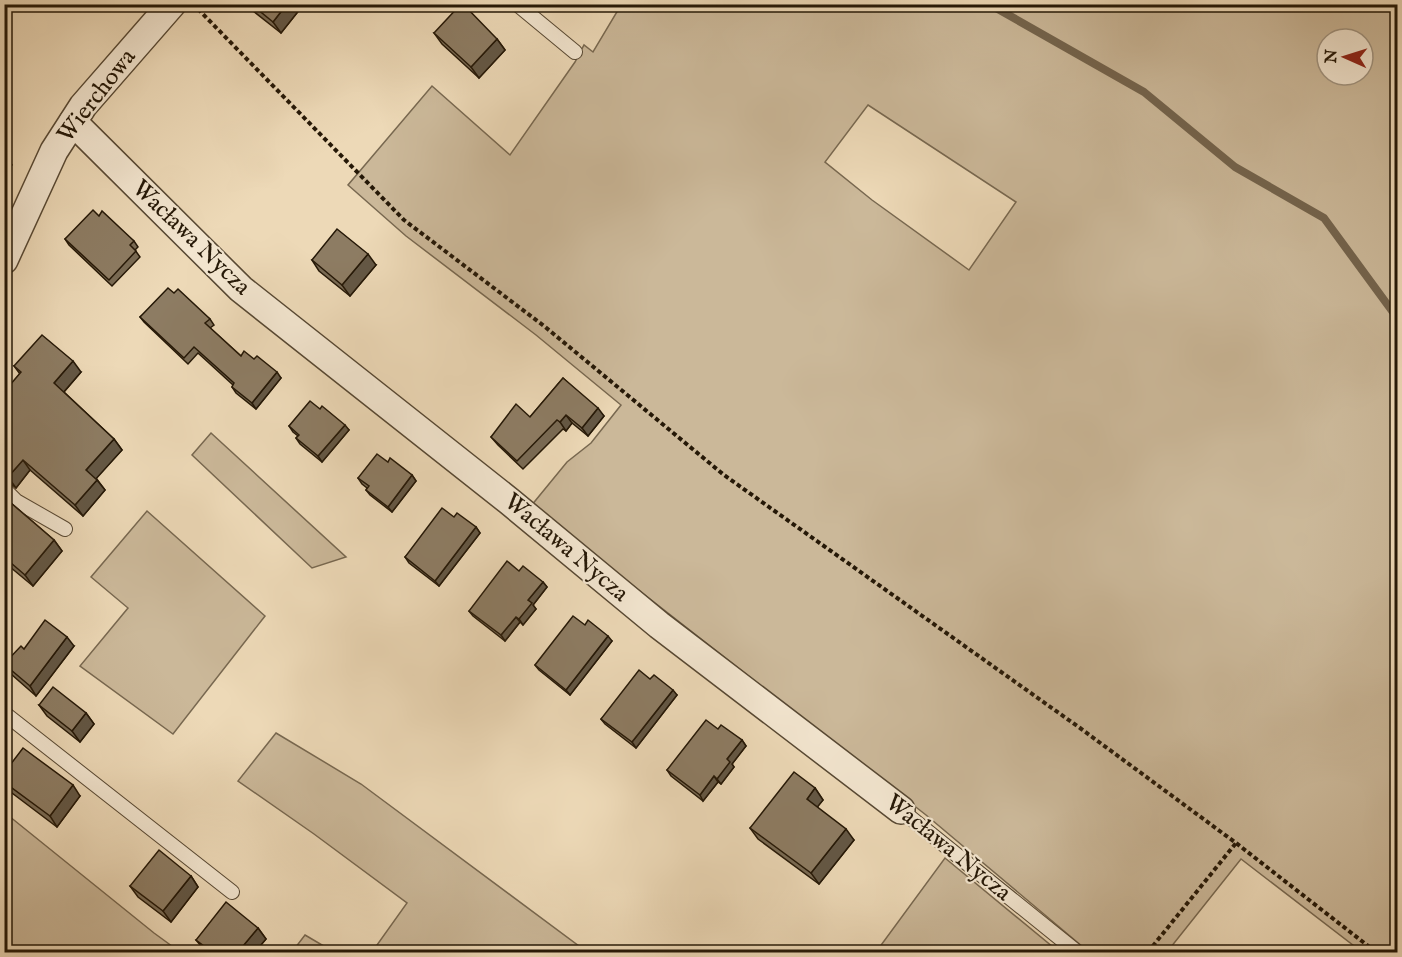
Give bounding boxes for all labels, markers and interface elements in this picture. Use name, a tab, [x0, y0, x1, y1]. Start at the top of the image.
north arrow	[1315, 27, 1375, 87]
street label: Wierchowa	[51, 42, 144, 149]
text: N	[1322, 49, 1342, 65]
street label: Wacława Nycza	[125, 173, 257, 303]
street label: Wacława Nycza	[497, 487, 635, 610]
street label: Wacława Nycza	[879, 788, 1018, 909]

